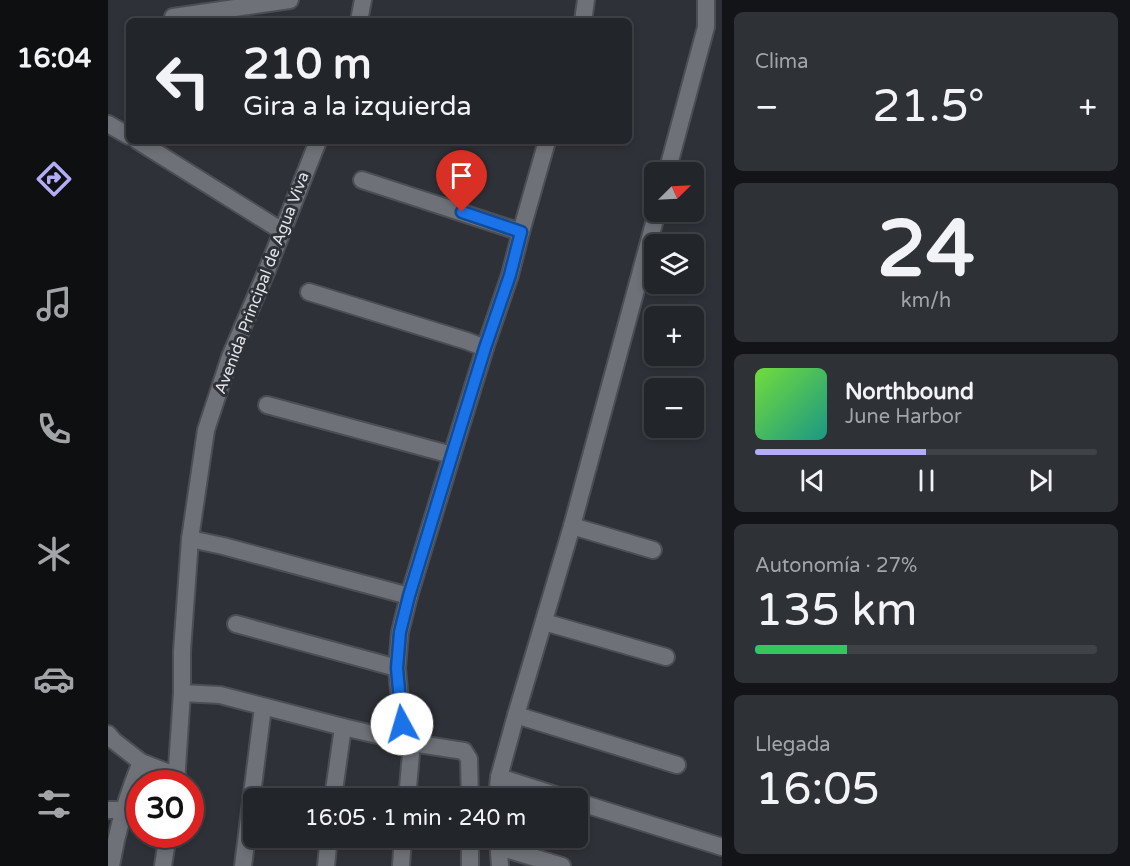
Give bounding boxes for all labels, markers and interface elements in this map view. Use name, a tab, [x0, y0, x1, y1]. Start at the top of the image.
text: 210 m	[243, 39, 372, 90]
text: 16:04	[17, 42, 91, 75]
icon: left	[144, 42, 222, 120]
text: Clima	[755, 50, 808, 74]
text: 21.5°	[872, 80, 985, 134]
text: −	[755, 88, 779, 127]
text: +	[1078, 88, 1097, 127]
text: Gira a la izquierda	[243, 90, 472, 123]
pin	[436, 150, 487, 212]
icon: directions	[33, 158, 75, 200]
icon: arrive	[445, 159, 478, 192]
north arrow	[644, 162, 704, 222]
map controls	[644, 162, 704, 438]
street label: Avenida Principal de Agua Viva	[210, 169, 314, 397]
text: 24	[877, 203, 975, 297]
button: layers	[644, 234, 704, 294]
icon: music	[33, 283, 75, 325]
text: km/h	[901, 289, 951, 313]
button: +	[644, 306, 704, 366]
button: −	[644, 378, 704, 438]
text: Northbound	[845, 379, 974, 405]
text: June Harbor	[845, 405, 962, 429]
icon: phone	[33, 408, 75, 450]
icon: previous	[796, 464, 829, 497]
icon: pause	[910, 464, 943, 497]
icon: next	[1024, 464, 1057, 497]
icon: climate	[33, 533, 75, 575]
text: Autonomía · 27%	[755, 554, 917, 578]
text: 135 km	[755, 584, 917, 638]
icon: car	[33, 658, 75, 700]
position arrow	[370, 692, 434, 756]
text: Llegada	[755, 733, 831, 757]
text: 16:05	[755, 763, 880, 817]
speed limit sign: 30	[126, 770, 204, 848]
icon: filters	[33, 783, 75, 825]
text: 16:05 · 1 min · 240 m	[305, 805, 526, 831]

